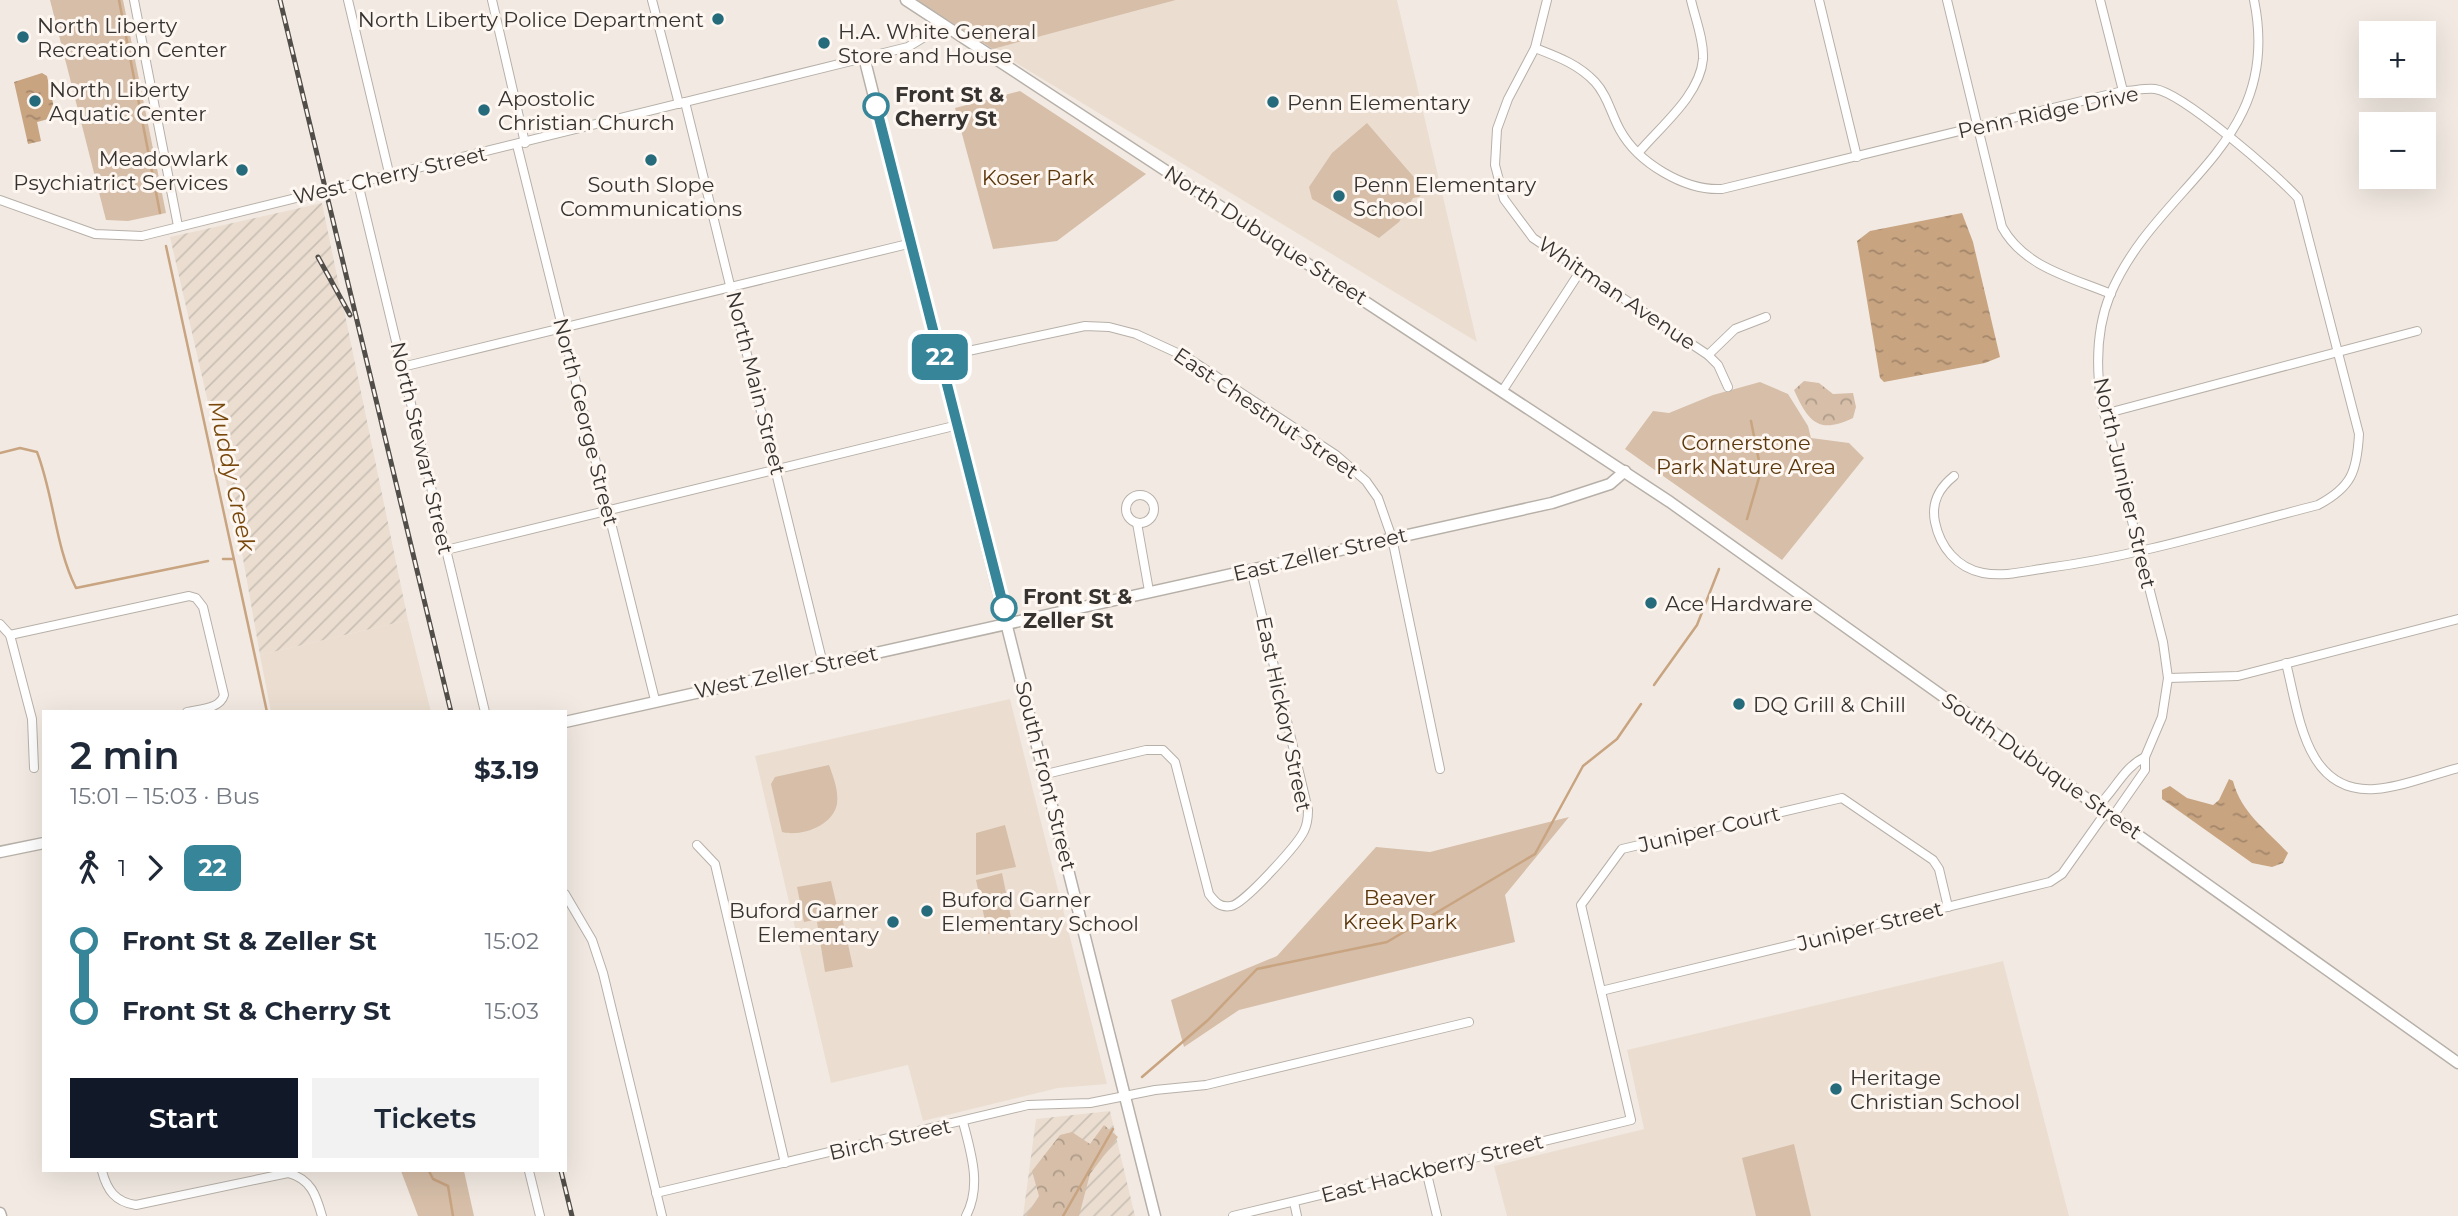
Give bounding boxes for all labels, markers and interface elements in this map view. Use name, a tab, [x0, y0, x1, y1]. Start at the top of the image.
place label: North Liberty Police Department	[358, 7, 704, 32]
marker: North Liberty Police Department	[710, 11, 726, 27]
place label: North Liberty Recreation Center	[37, 13, 227, 62]
place label: H.A. White General Store and House	[838, 19, 1036, 68]
map controls	[2359, 21, 2436, 189]
button: +	[2359, 21, 2436, 98]
marker: North Liberty Recreation Center	[15, 29, 31, 45]
marker: H.A. White General Store and House	[816, 35, 832, 51]
place label: North Liberty Aquatic Center	[49, 77, 207, 126]
street label: Penn Ridge Drive	[1955, 81, 2141, 143]
place label: Front St & Cherry St	[895, 82, 1004, 131]
place label: Apostolic Christian Church	[498, 86, 675, 135]
place label: Penn Elementary	[1287, 90, 1471, 115]
marker: North Liberty Aquatic Center	[27, 93, 43, 109]
marker: Front St & Cherry St	[863, 93, 889, 119]
marker: Penn Elementary	[1265, 94, 1281, 110]
marker: Apostolic Christian Church	[476, 102, 492, 118]
button: −	[2359, 112, 2436, 189]
street label: West Cherry Street	[291, 141, 489, 209]
place label: Meadowlark Psychiatrict Services	[13, 146, 228, 195]
marker: South Slope Communications	[643, 152, 659, 168]
street label: North Dubuque Street	[1160, 160, 1372, 310]
marker: Meadowlark Psychiatrict Services	[234, 162, 250, 178]
park label: Koser Park	[982, 165, 1095, 190]
place label: South Slope Communications	[560, 172, 742, 221]
place label: Penn Elementary School	[1353, 172, 1537, 221]
marker: Penn Elementary School	[1331, 188, 1347, 204]
street label: Whitman Avenue	[1533, 231, 1701, 355]
street label: North Main Street	[721, 289, 791, 477]
street label: North George Street	[548, 315, 624, 529]
line badge: 22	[908, 334, 972, 380]
street label: North Stewart Street	[385, 339, 459, 557]
text: 22	[926, 342, 954, 371]
street label: East Chestnut Street	[1169, 342, 1363, 484]
street label: North Juniper Street	[2089, 375, 2161, 591]
water label: Muddy Creek	[202, 398, 262, 555]
park label: Cornerstone Park Nature Area	[1656, 430, 1836, 479]
street label: East Zeller Street	[1230, 522, 1410, 586]
place label: Front St & Zeller St	[1023, 584, 1132, 633]
place label: Ace Hardware	[1665, 591, 1813, 616]
marker: Front St & Zeller St	[991, 595, 1017, 621]
marker: Ace Hardware	[1643, 595, 1659, 611]
street label: East Hickory Street	[1251, 614, 1317, 814]
street label: West Zeller Street	[692, 640, 880, 704]
street label: South Front Street	[1010, 679, 1082, 873]
street label: South Dubuque Street	[1937, 687, 2147, 845]
place label: DQ Grill & Chill	[1753, 692, 1906, 717]
marker: DQ Grill & Chill	[1731, 696, 1747, 712]
text: 2 min	[70, 732, 180, 779]
text: $3.19	[474, 754, 539, 786]
text: 15:01 – 15:03 · Bus	[70, 782, 259, 810]
street label: Juniper Court	[1635, 801, 1782, 858]
icon: walk	[70, 849, 108, 887]
icon: forward	[136, 849, 174, 887]
text: 22	[198, 853, 227, 882]
text: 1	[118, 854, 126, 882]
park label: Beaver Kreek Park	[1343, 885, 1458, 934]
place label: Buford Garner Elementary School	[941, 887, 1139, 936]
street label: Juniper Street	[1794, 896, 1945, 956]
place label: Buford Garner Elementary	[729, 898, 880, 947]
marker: Buford Garner Elementary School	[919, 903, 935, 919]
marker: Buford Garner Elementary	[885, 914, 901, 930]
text: Front St & Zeller St	[122, 925, 377, 957]
text: 15:02	[485, 927, 539, 955]
text: Front St & Cherry St	[122, 995, 391, 1027]
text: 15:03	[485, 997, 539, 1025]
place label: Heritage Christian School	[1850, 1065, 2020, 1114]
button: Start	[70, 1078, 298, 1158]
button: Tickets	[312, 1078, 539, 1158]
marker: Heritage Christian School	[1828, 1081, 1844, 1097]
street label: Birch Street	[827, 1113, 953, 1165]
street label: East Hackberry Street	[1318, 1128, 1546, 1208]

